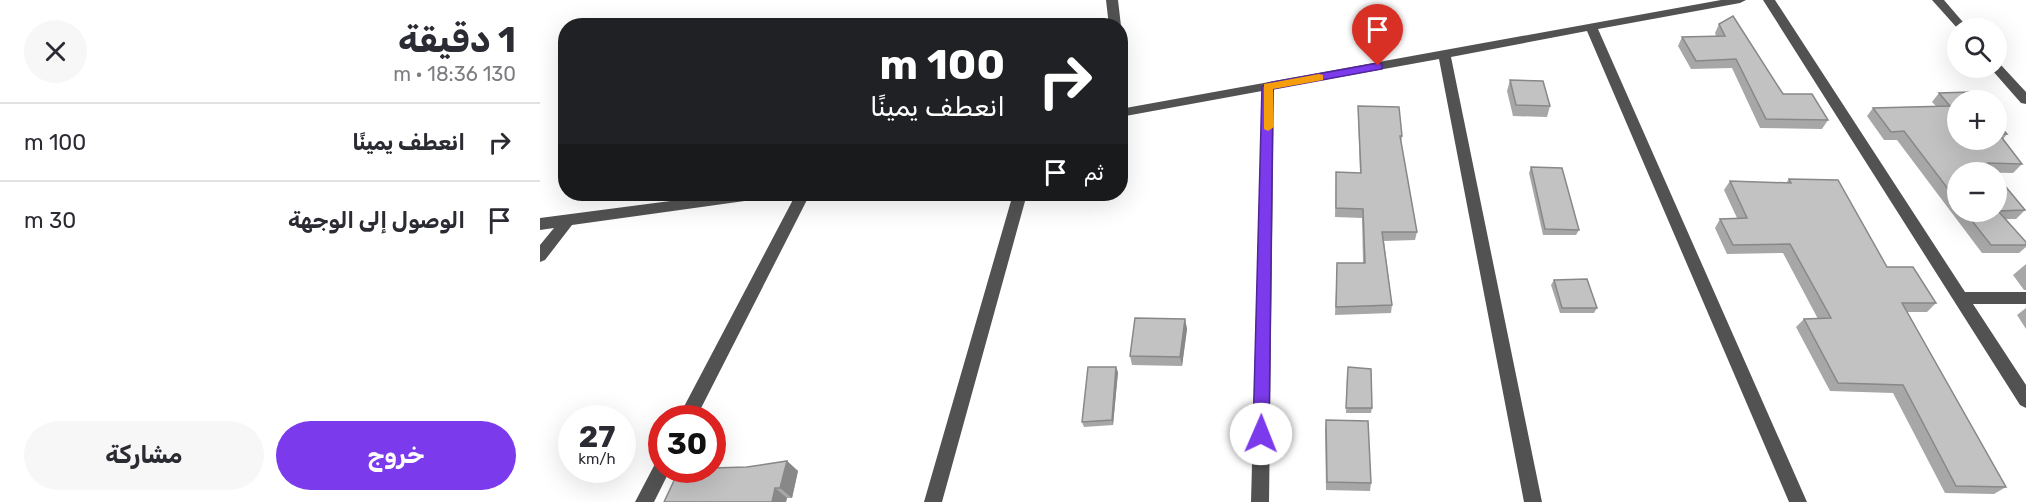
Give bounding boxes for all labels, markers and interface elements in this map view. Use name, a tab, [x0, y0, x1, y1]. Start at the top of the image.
pin	[1352, 4, 1403, 66]
icon: arrive	[1361, 13, 1394, 46]
text: 1 دقيقة	[398, 18, 516, 61]
map controls	[1947, 18, 2007, 222]
button: search	[1947, 18, 2007, 78]
button: close	[24, 20, 87, 83]
text: 100 m	[880, 40, 1005, 90]
icon: right	[1026, 42, 1104, 120]
text: 130 m · 18:36	[393, 62, 516, 86]
button: +	[1947, 90, 2007, 150]
text: انعطف يمينًا	[870, 91, 1005, 123]
icon: right	[483, 126, 516, 159]
text: 100 m	[24, 129, 86, 156]
text: انعطف يمينًا	[352, 129, 465, 156]
icon: arrive	[1039, 156, 1072, 189]
text: ثم	[1084, 159, 1104, 186]
button: −	[1947, 162, 2007, 222]
icon: arrive	[483, 204, 516, 237]
text: 30 m	[24, 207, 76, 234]
text: الوصول إلى الوجهة	[288, 207, 465, 234]
position arrow	[1229, 402, 1293, 466]
speed limit sign: 30	[648, 405, 726, 483]
text: 27	[579, 419, 615, 455]
button: مشاركة	[24, 421, 264, 490]
button: خروج	[276, 421, 516, 490]
text: km/h	[578, 450, 616, 468]

